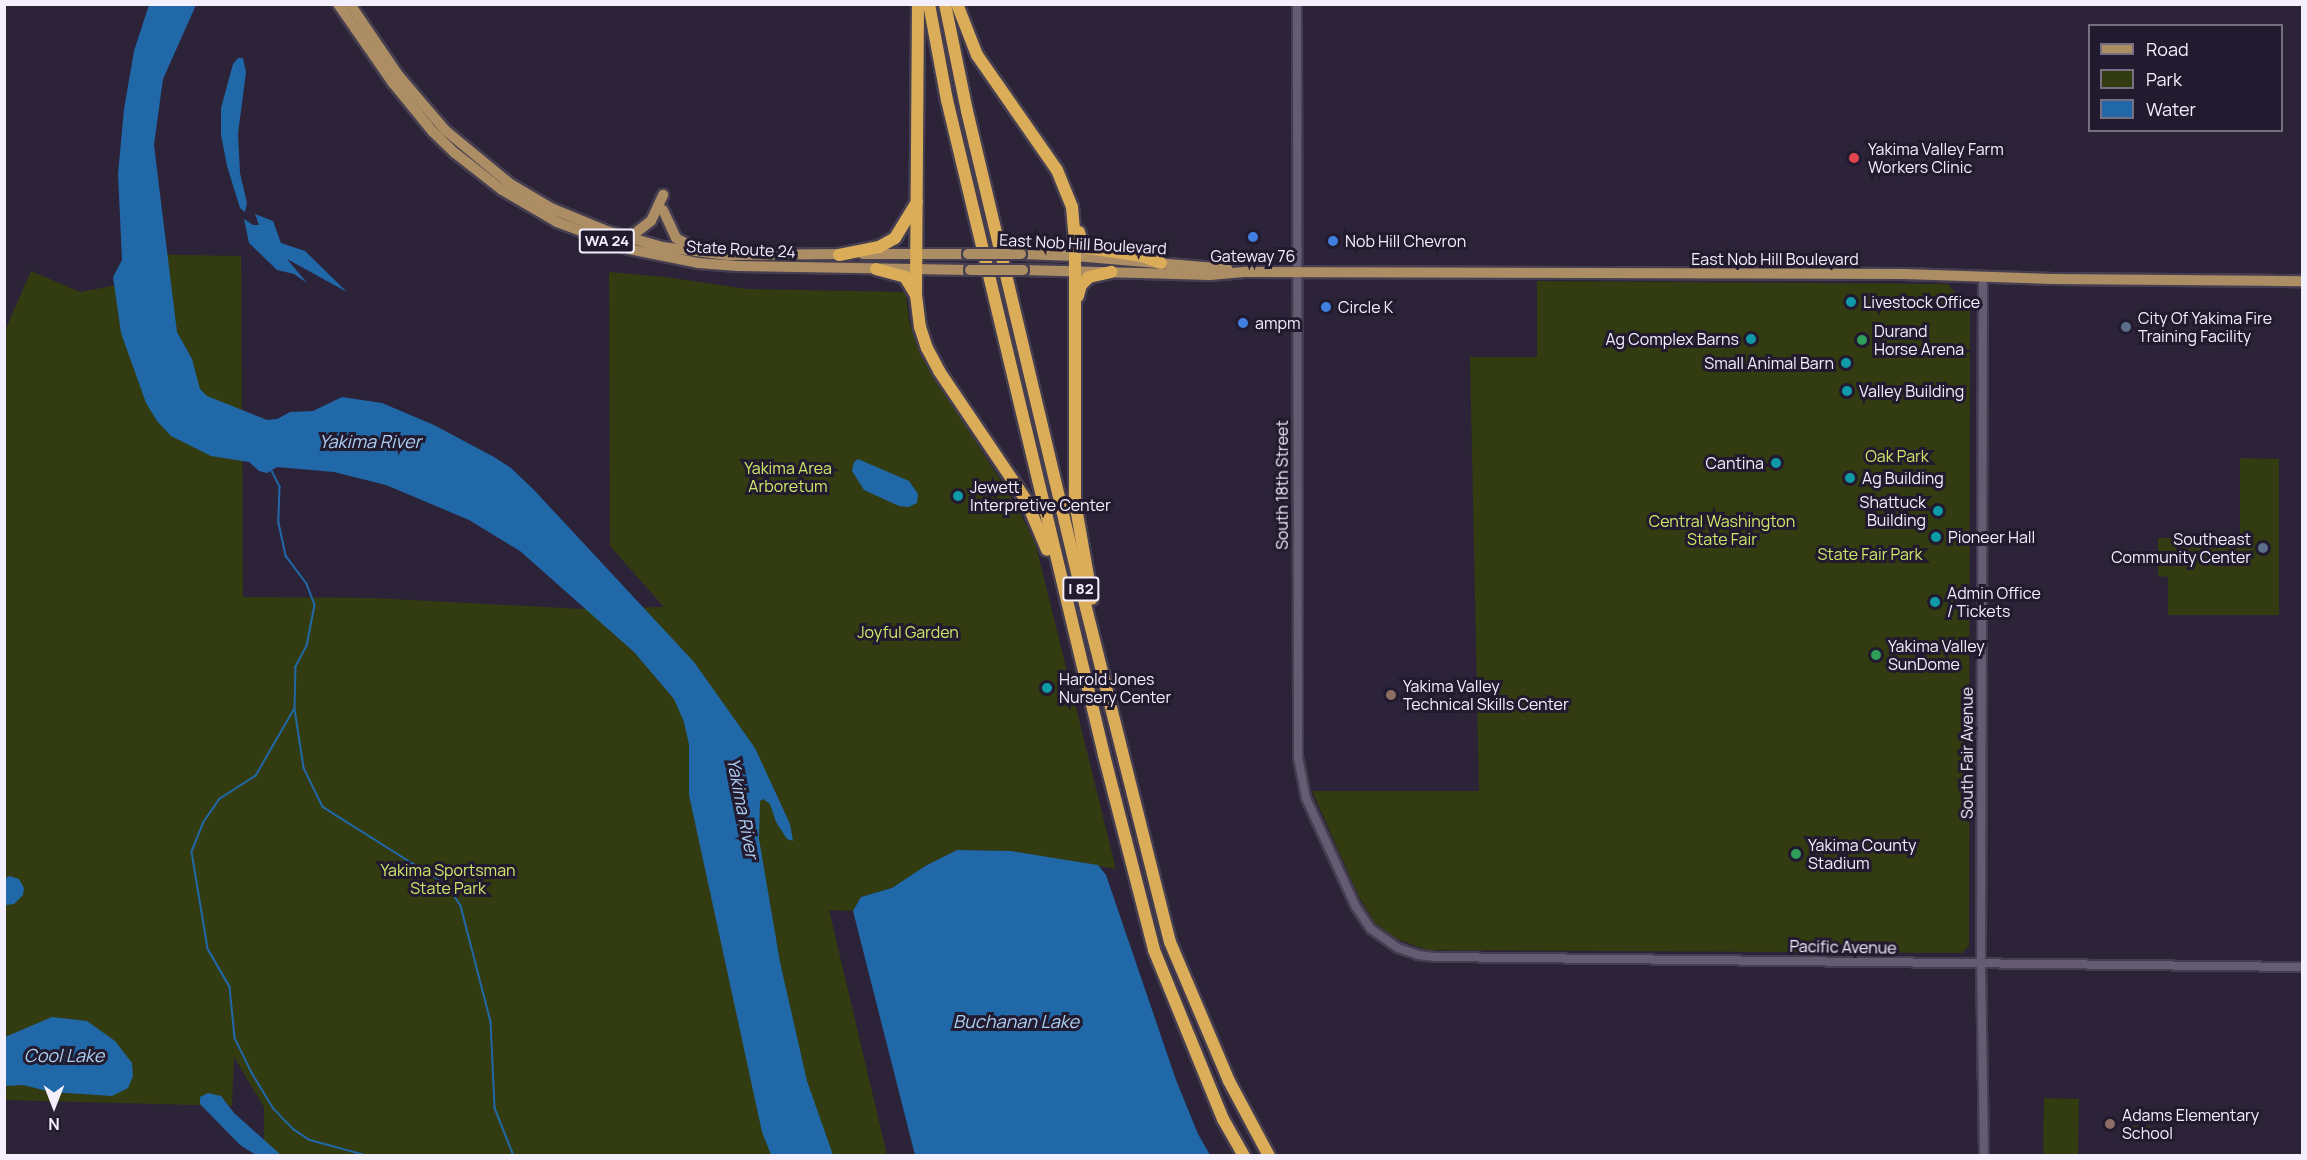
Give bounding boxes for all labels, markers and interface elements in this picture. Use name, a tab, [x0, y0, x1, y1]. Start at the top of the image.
legend	[2088, 24, 2283, 132]
text: Road	[2146, 37, 2189, 61]
text: Park	[2146, 67, 2182, 91]
text: Water	[2146, 97, 2196, 121]
place label: Yakima Valley Farm Workers Clinic	[1868, 139, 2004, 177]
marker: Yakima Valley Farm Workers Clinic	[1845, 149, 1863, 167]
road number: WA 24	[578, 229, 636, 253]
street label: East Nob Hill Boulevard	[999, 230, 1167, 258]
marker: Gateway 76	[1246, 230, 1260, 244]
place label: Nob Hill Chevron	[1345, 231, 1466, 251]
marker: Nob Hill Chevron	[1326, 234, 1340, 248]
street label: State Route 24	[686, 237, 796, 261]
place label: Gateway 76	[1210, 246, 1296, 266]
street label: East Nob Hill Boulevard	[1691, 249, 1859, 269]
place label: Livestock Office	[1863, 292, 1980, 312]
marker: Livestock Office	[1844, 295, 1858, 309]
place label: Circle K	[1338, 297, 1393, 317]
marker: Circle K	[1319, 300, 1333, 314]
place label: City Of Yakima Fire Training Facility	[2138, 308, 2272, 346]
place label: ampm	[1255, 313, 1300, 333]
marker: ampm	[1236, 316, 1250, 330]
marker: City Of Yakima Fire Training Facility	[2119, 320, 2133, 334]
place label: Durand Horse Arena	[1874, 321, 1964, 359]
place label: Ag Complex Barns	[1605, 329, 1739, 349]
marker: Ag Complex Barns	[1744, 332, 1758, 346]
marker: Durand Horse Arena	[1855, 333, 1869, 347]
place label: Small Animal Barn	[1704, 353, 1834, 373]
marker: Small Animal Barn	[1839, 356, 1853, 370]
place label: Valley Building	[1859, 381, 1964, 401]
marker: Valley Building	[1840, 384, 1854, 398]
street label: South 18th Street	[1272, 420, 1292, 550]
water label: Yakima River	[319, 430, 421, 452]
park label: Oak Park	[1865, 446, 1929, 466]
place label: Cantina	[1706, 453, 1764, 473]
marker: Cantina	[1769, 456, 1783, 470]
park label: Yakima Area Arboretum	[744, 458, 832, 496]
place label: Ag Building	[1862, 468, 1944, 488]
marker: Ag Building	[1843, 471, 1857, 485]
place label: Jewett Interpretive Center	[970, 477, 1111, 515]
marker: Jewett Interpretive Center	[951, 489, 965, 503]
place label: Shattuck Building	[1860, 492, 1926, 530]
marker: Shattuck Building	[1931, 504, 1945, 518]
park label: Central Washington State Fair	[1649, 511, 1795, 549]
place label: Pioneer Hall	[1948, 527, 2035, 547]
place label: Southeast Community Center	[2111, 529, 2251, 567]
marker: Pioneer Hall	[1929, 530, 1943, 544]
marker: Southeast Community Center	[2256, 541, 2270, 555]
park label: State Fair Park	[1817, 544, 1923, 564]
road number: I 82	[1062, 577, 1100, 601]
place label: Admin Office / Tickets	[1947, 583, 2041, 621]
marker: Admin Office / Tickets	[1928, 595, 1942, 609]
park label: Joyful Garden	[857, 622, 959, 642]
place label: Yakima Valley SunDome	[1888, 636, 1985, 674]
marker: Yakima Valley SunDome	[1869, 648, 1883, 662]
place label: Harold Jones Nursery Center	[1059, 669, 1171, 707]
place label: Yakima Valley Technical Skills Center	[1403, 676, 1569, 714]
marker: Harold Jones Nursery Center	[1040, 681, 1054, 695]
street label: South Fair Avenue	[1957, 687, 1977, 819]
marker: Yakima Valley Technical Skills Center	[1384, 688, 1398, 702]
water label: Yakima River	[723, 756, 763, 860]
place label: Yakima County Stadium	[1808, 835, 1916, 873]
marker: Yakima County Stadium	[1789, 847, 1803, 861]
park label: Yakima Sportsman State Park	[380, 860, 516, 898]
street label: Pacific Avenue	[1789, 936, 1897, 958]
water label: Buchanan Lake	[953, 1010, 1079, 1032]
water label: Cool Lake	[24, 1044, 104, 1066]
north arrow	[24, 1076, 84, 1136]
place label: Adams Elementary School	[2122, 1105, 2259, 1143]
text: N	[48, 1113, 60, 1135]
marker: Adams Elementary School	[2103, 1117, 2117, 1131]

